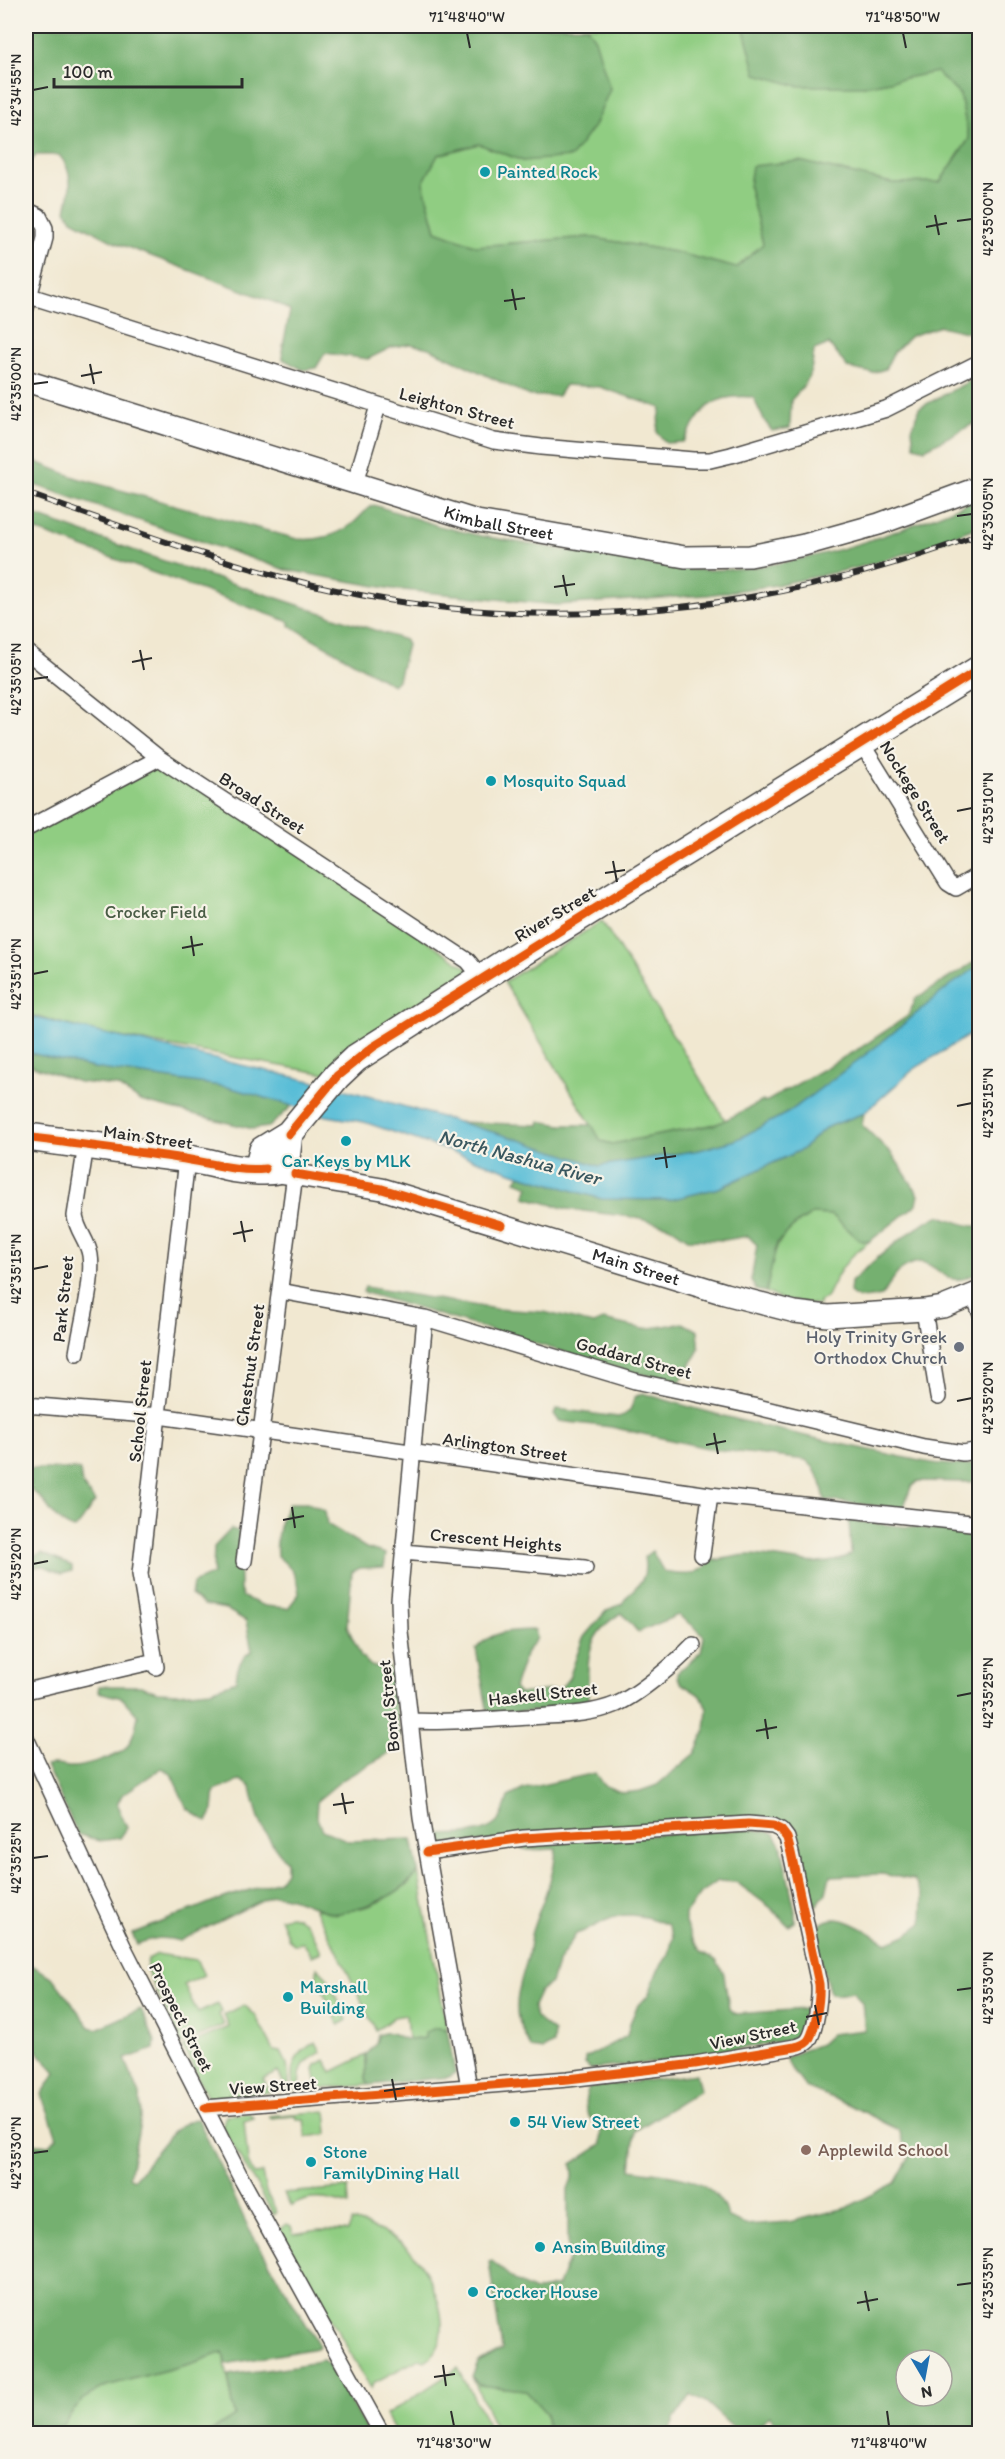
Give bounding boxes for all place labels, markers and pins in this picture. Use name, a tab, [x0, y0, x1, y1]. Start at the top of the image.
place label: Painted Rock	[497, 161, 598, 183]
marker: Painted Rock	[478, 165, 492, 179]
place label: Mosquito Squad	[503, 770, 627, 792]
marker: Mosquito Squad	[484, 774, 498, 788]
marker: Car Keys by MLK	[339, 1134, 353, 1148]
place label: Car Keys by MLK	[281, 1150, 411, 1172]
place label: Holy Trinity Greek Orthodox Church	[806, 1326, 947, 1369]
marker: Holy Trinity Greek Orthodox Church	[952, 1340, 966, 1354]
place label: Marshall Building	[300, 1976, 367, 2019]
marker: Marshall Building	[281, 1990, 295, 2004]
place label: 54 View Street	[527, 2111, 640, 2133]
marker: 54 View Street	[508, 2115, 522, 2129]
place label: Applewild School	[818, 2139, 949, 2161]
place label: Stone FamilyDining Hall	[323, 2141, 459, 2184]
marker: Applewild School	[799, 2143, 813, 2157]
marker: Stone FamilyDining Hall	[304, 2155, 318, 2169]
place label: Ansin Building	[552, 2236, 666, 2258]
marker: Ansin Building	[533, 2240, 547, 2254]
place label: Crocker House	[485, 2281, 598, 2303]
marker: Crocker House	[466, 2285, 480, 2299]

